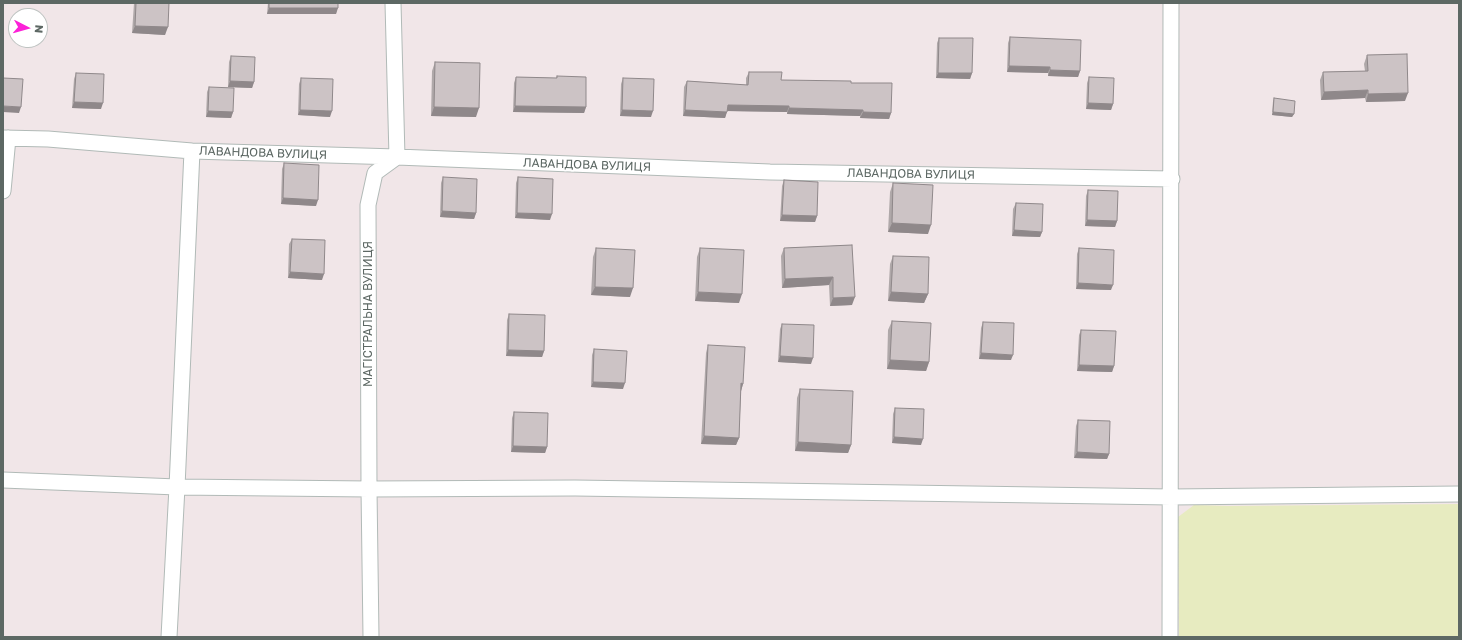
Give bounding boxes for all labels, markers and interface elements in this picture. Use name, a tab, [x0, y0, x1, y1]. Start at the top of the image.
north arrow	[8, 8, 48, 48]
text: N	[33, 24, 46, 34]
street label: ЛАВАНДОВА ВУЛИЦЯ	[199, 144, 327, 162]
street label: ЛАВАНДОВА ВУЛИЦЯ	[523, 156, 651, 174]
street label: ЛАВАНДОВА ВУЛИЦЯ	[847, 166, 975, 182]
street label: МАГІСТРАЛЬНА ВУЛИЦЯ	[361, 241, 375, 387]

